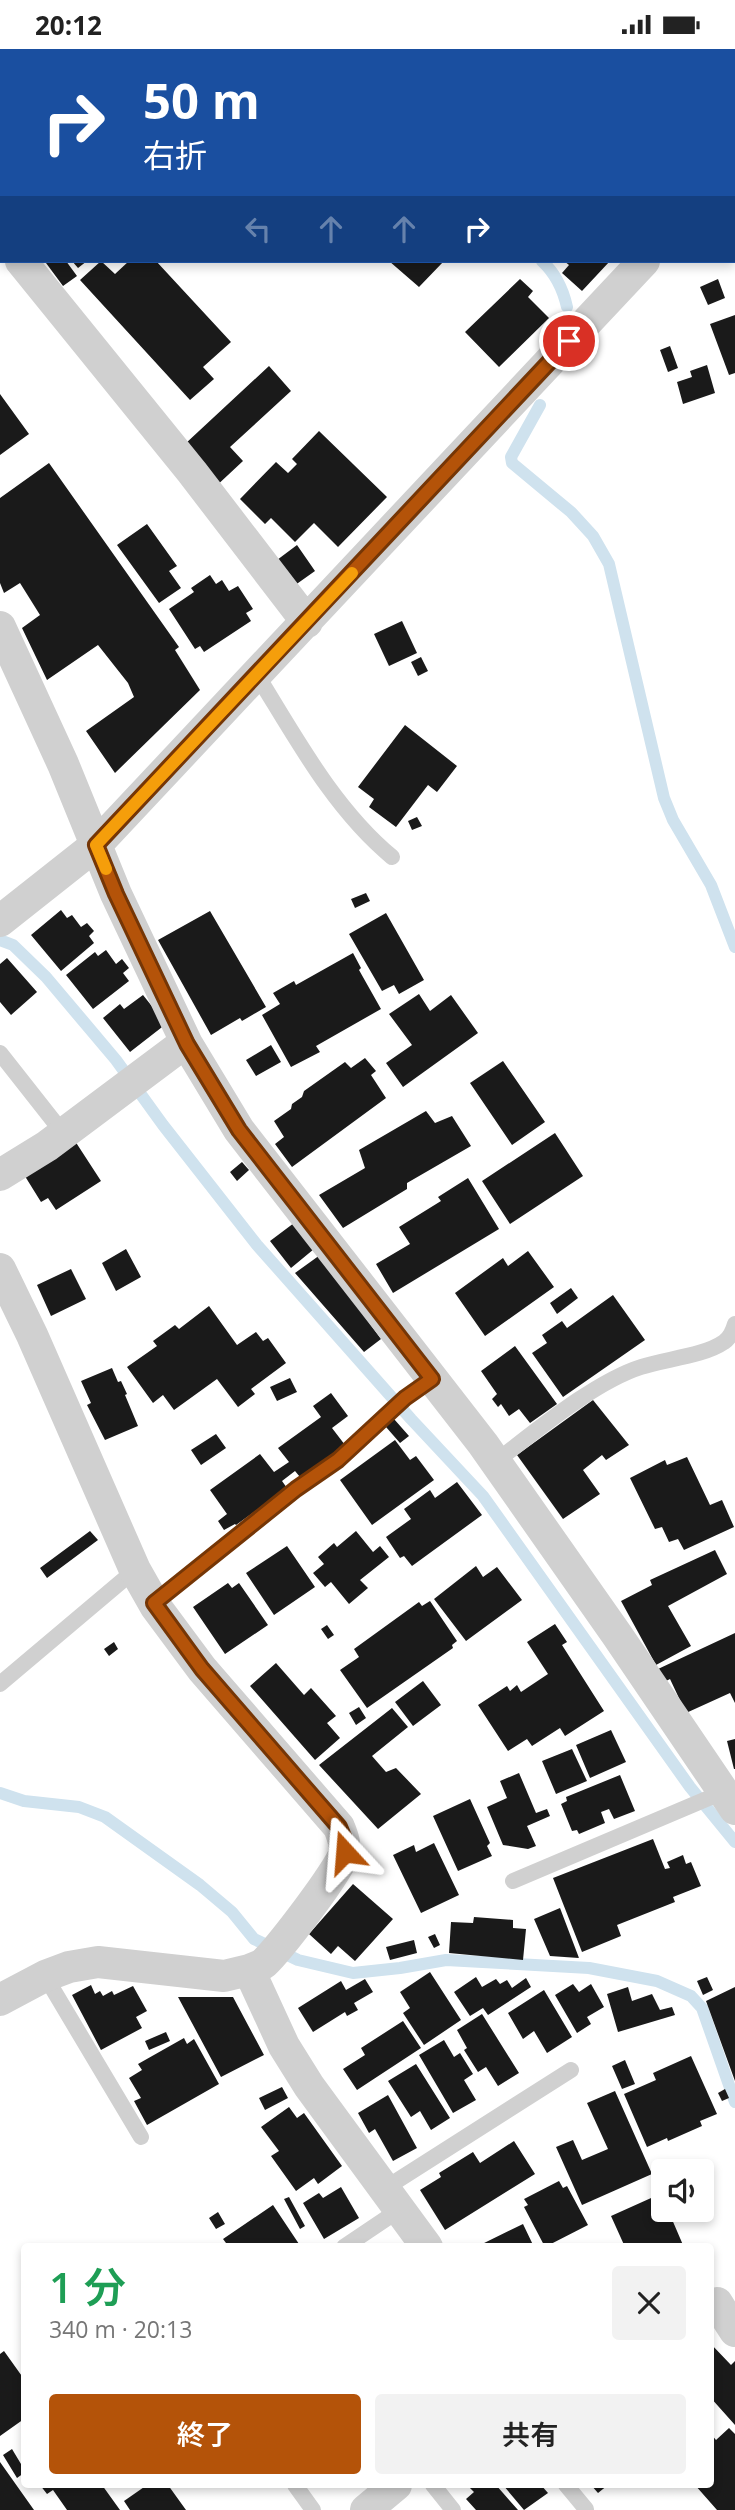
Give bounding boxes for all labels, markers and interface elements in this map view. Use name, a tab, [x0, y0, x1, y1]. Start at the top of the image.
text: 20:12	[35, 7, 102, 43]
text: 50 m	[143, 67, 260, 133]
icon: right	[28, 77, 119, 168]
text: 右折	[143, 133, 207, 176]
icon: left	[239, 210, 277, 248]
icon: ahead	[312, 210, 350, 248]
icon: ahead	[385, 210, 423, 248]
icon: right	[458, 210, 496, 248]
pin	[539, 311, 599, 371]
icon: arrive	[550, 322, 588, 360]
position arrow	[308, 1815, 382, 1889]
map controls	[651, 2159, 714, 2222]
button: sound	[651, 2159, 714, 2222]
text: 1 分	[49, 2258, 126, 2315]
button: close	[612, 2266, 686, 2340]
text: 340 m · 20:13	[49, 2313, 192, 2345]
button: 終了	[49, 2394, 361, 2474]
button: 共有	[375, 2394, 686, 2474]

